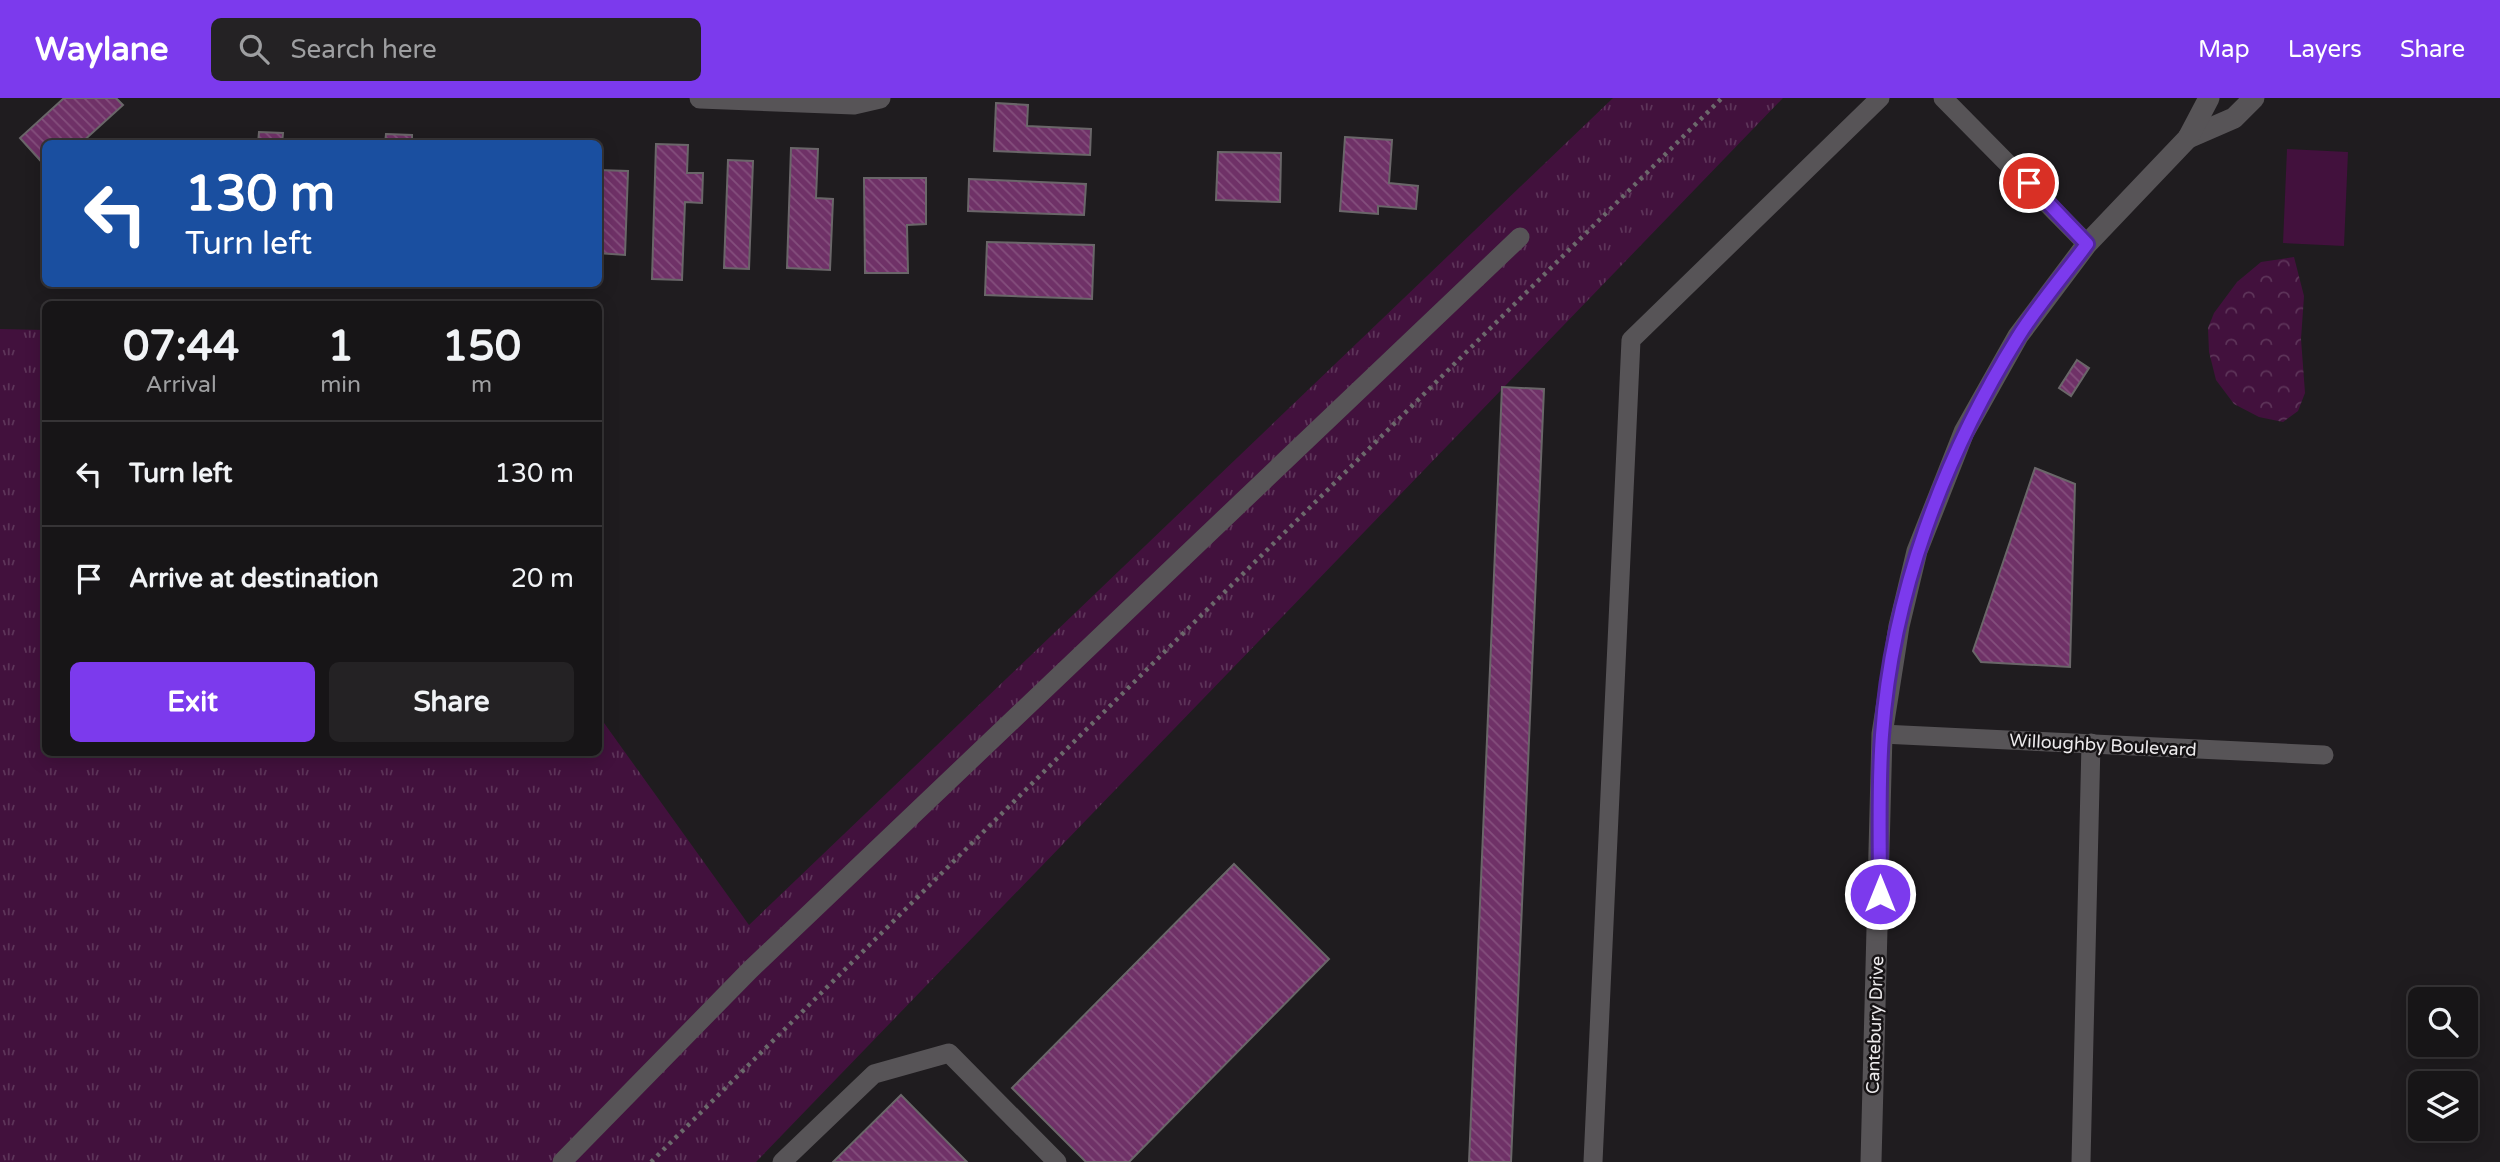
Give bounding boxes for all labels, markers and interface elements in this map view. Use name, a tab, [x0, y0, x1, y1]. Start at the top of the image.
search box	[211, 18, 701, 81]
text: Waylane	[35, 30, 169, 69]
icon: search	[235, 30, 273, 68]
text: Search here	[291, 34, 437, 65]
text: Map	[2198, 35, 2250, 64]
text: Layers	[2288, 35, 2362, 64]
text: Share	[2400, 35, 2465, 64]
pin	[1999, 153, 2059, 213]
icon: arrive	[2010, 164, 2048, 202]
text: 130 m	[185, 165, 335, 224]
icon: left	[70, 168, 161, 259]
text: Turn left	[185, 225, 312, 263]
text: 07:44	[123, 321, 239, 372]
text: 1	[327, 321, 354, 372]
text: 150	[442, 321, 521, 372]
text: Arrival	[146, 371, 217, 399]
text: min	[320, 371, 361, 399]
text: m	[471, 371, 492, 399]
icon: left	[70, 455, 108, 493]
text: Turn left	[129, 458, 232, 489]
text: 130 m	[494, 458, 574, 489]
icon: arrive	[70, 560, 108, 598]
text: Arrive at destination	[129, 563, 379, 594]
text: 20 m	[511, 563, 574, 594]
button: Exit	[70, 662, 315, 742]
button: Share	[329, 662, 574, 742]
street label: Willoughby Boulevard	[2009, 729, 2197, 761]
position arrow	[1843, 857, 1917, 931]
street label: Cantebury Drive	[1862, 956, 1888, 1094]
map controls	[2408, 987, 2478, 1141]
button: search	[2408, 987, 2478, 1057]
button: layers	[2408, 1071, 2478, 1141]

